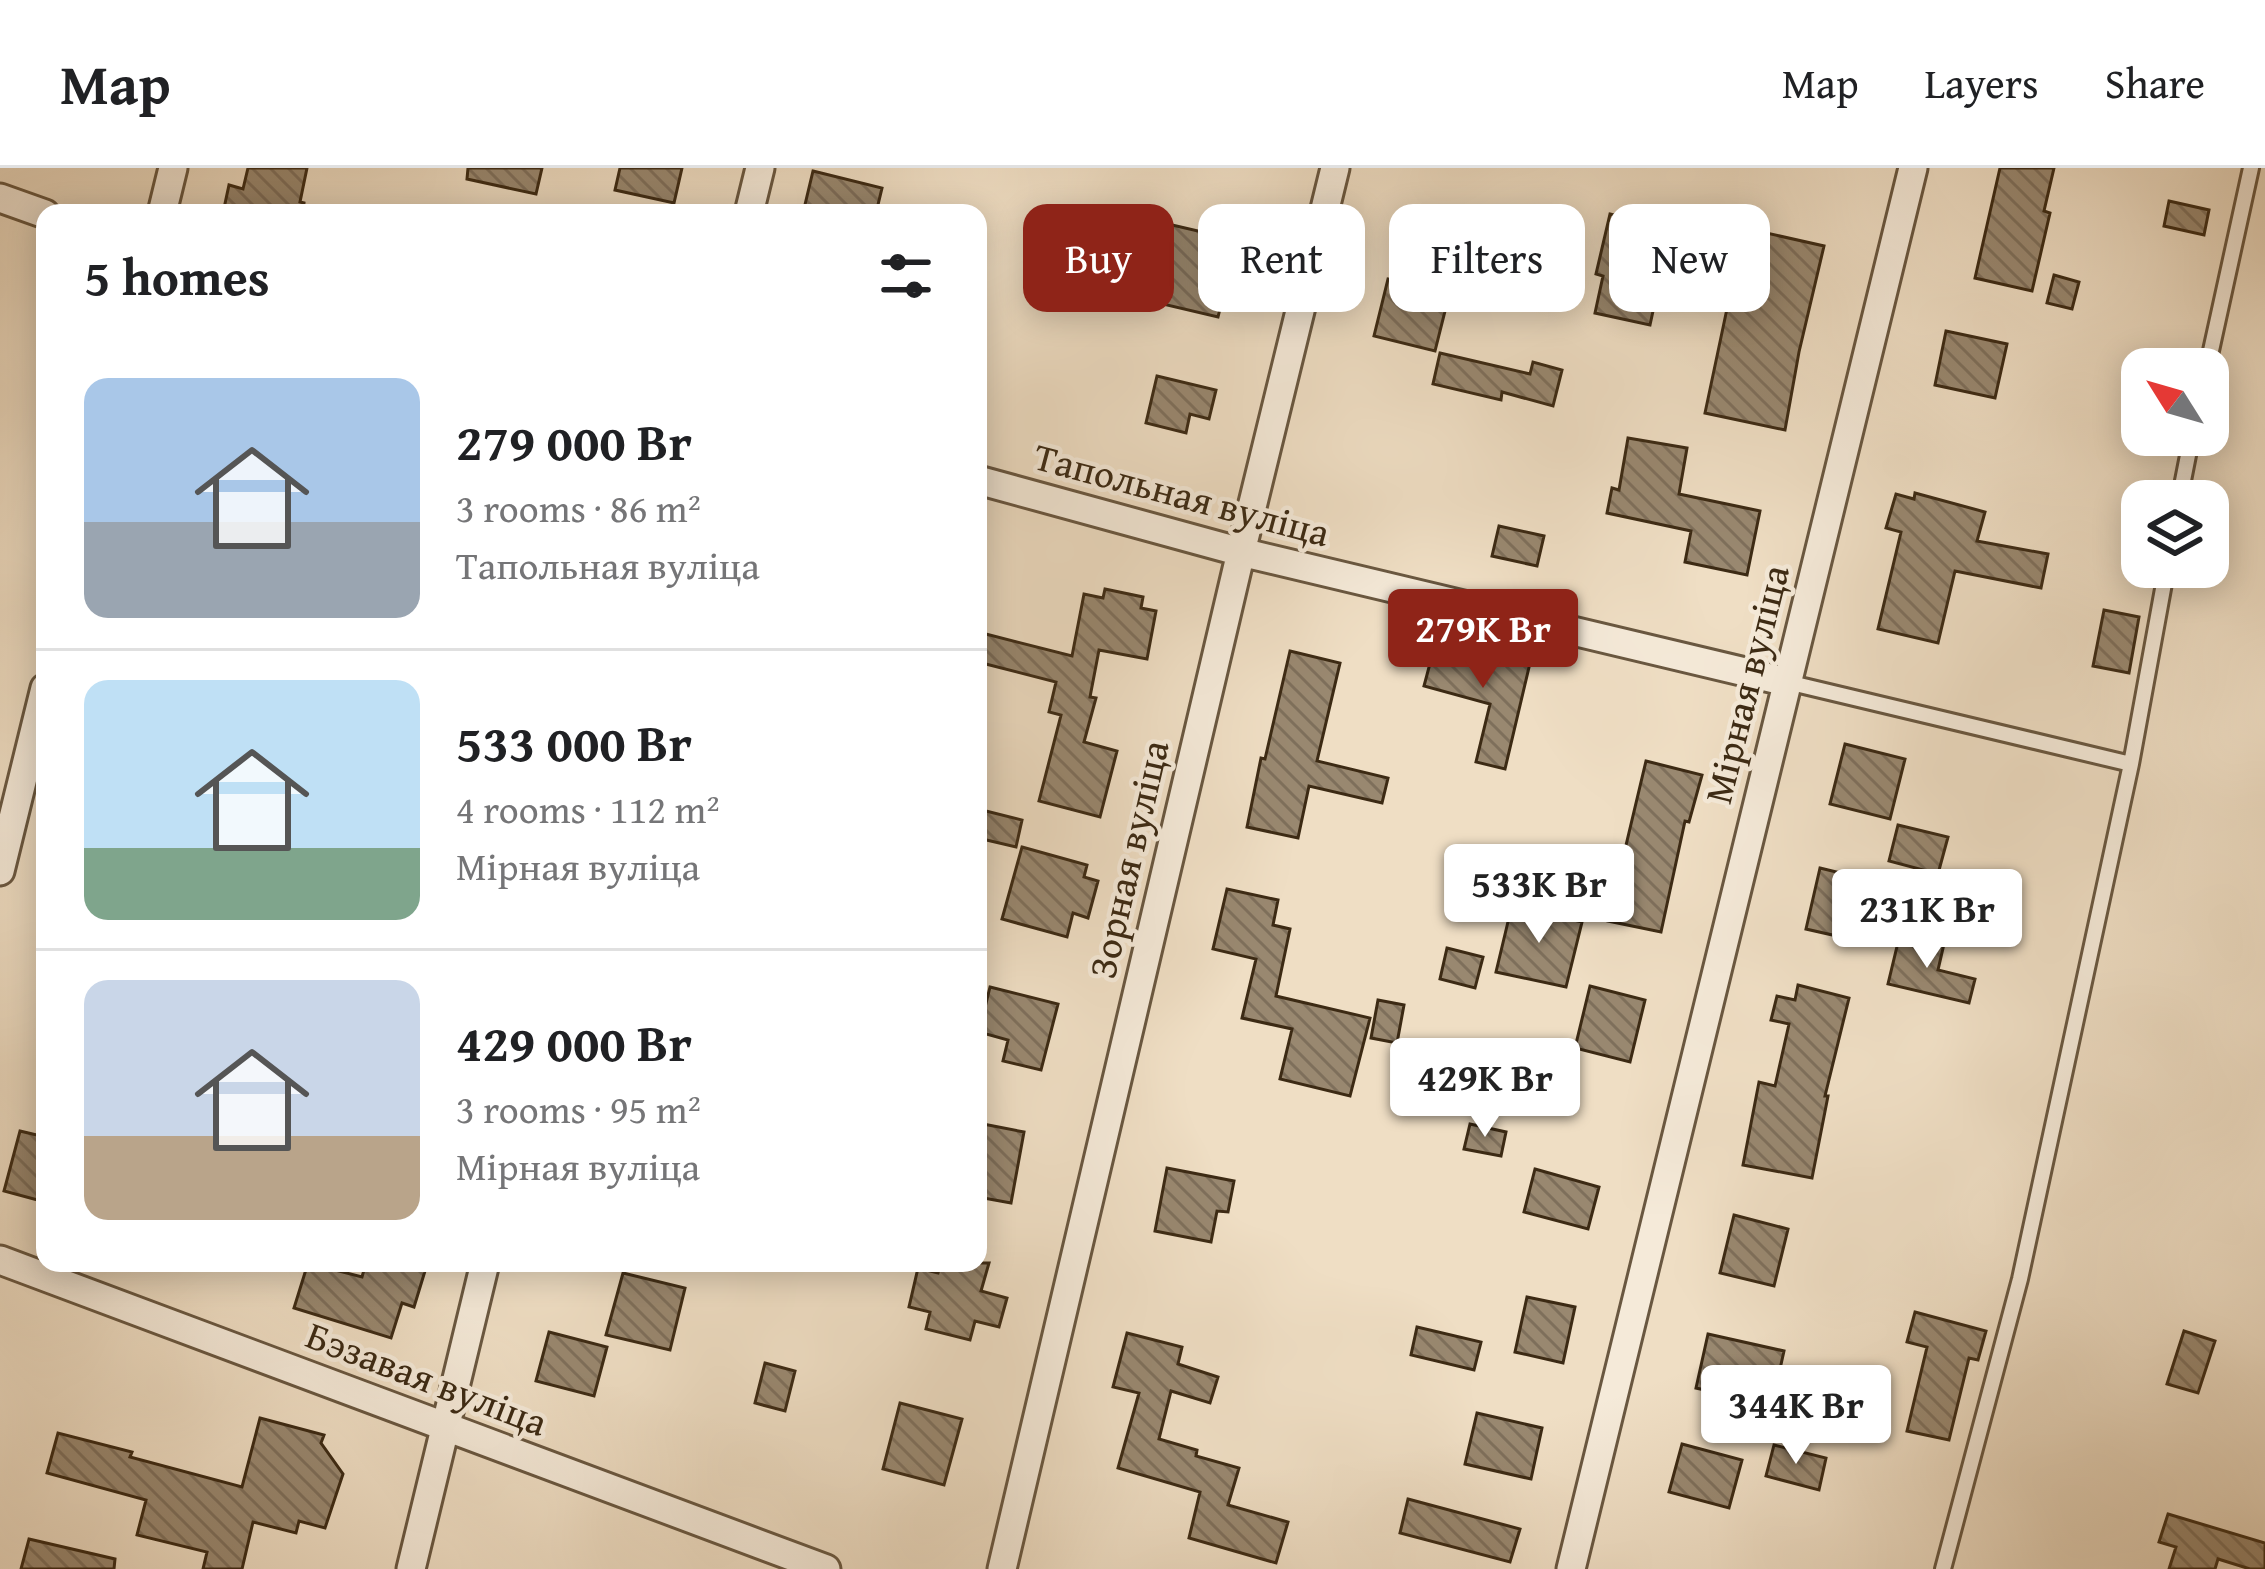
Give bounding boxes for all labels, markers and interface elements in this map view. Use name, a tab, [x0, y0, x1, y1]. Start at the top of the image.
text: Map	[60, 41, 171, 125]
text: Map	[1782, 52, 1859, 113]
text: Layers	[1925, 52, 2039, 113]
text: Share	[2105, 52, 2205, 113]
chip: Buy	[1023, 204, 1174, 312]
chip: Rent	[1198, 204, 1365, 312]
chip: Filters	[1389, 204, 1585, 312]
chip: New	[1609, 204, 1770, 312]
text: 5 homes	[84, 239, 270, 314]
icon: filters	[873, 243, 939, 309]
north arrow	[2121, 348, 2229, 456]
map controls	[2121, 348, 2229, 588]
text: 279 000 Br	[456, 404, 692, 479]
icon: home	[180, 426, 324, 570]
street label: Тапольная вуліца	[1028, 427, 1337, 560]
text: 3 rooms · 86 m²	[456, 479, 701, 536]
button: layers	[2121, 480, 2229, 588]
text: Тапольная вуліца	[456, 536, 760, 593]
street label: Мірная вуліца	[1688, 558, 1803, 809]
pin: 279K Br	[1372, 589, 1594, 691]
text: 279K Br	[1415, 599, 1551, 656]
text: 533 000 Br	[456, 705, 692, 780]
icon: home	[180, 728, 324, 872]
street label: Зорная вуліца	[1072, 734, 1183, 984]
text: 4 rooms · 112 m²	[456, 780, 720, 837]
text: Мірная вуліца	[456, 837, 700, 894]
pin: 533K Br	[1428, 844, 1650, 946]
text: 533K Br	[1471, 854, 1607, 911]
pin: 231K Br	[1816, 869, 2038, 971]
text: 231K Br	[1859, 879, 1995, 936]
text: 429 000 Br	[456, 1005, 692, 1080]
icon: home	[180, 1028, 324, 1172]
pin: 429K Br	[1374, 1038, 1596, 1140]
text: 429K Br	[1417, 1048, 1553, 1105]
text: 3 rooms · 95 m²	[456, 1080, 701, 1137]
text: Мірная вуліца	[456, 1137, 700, 1194]
street label: Бэзавая вуліца	[298, 1305, 556, 1450]
pin: 344K Br	[1685, 1365, 1907, 1467]
text: 344K Br	[1728, 1375, 1864, 1432]

